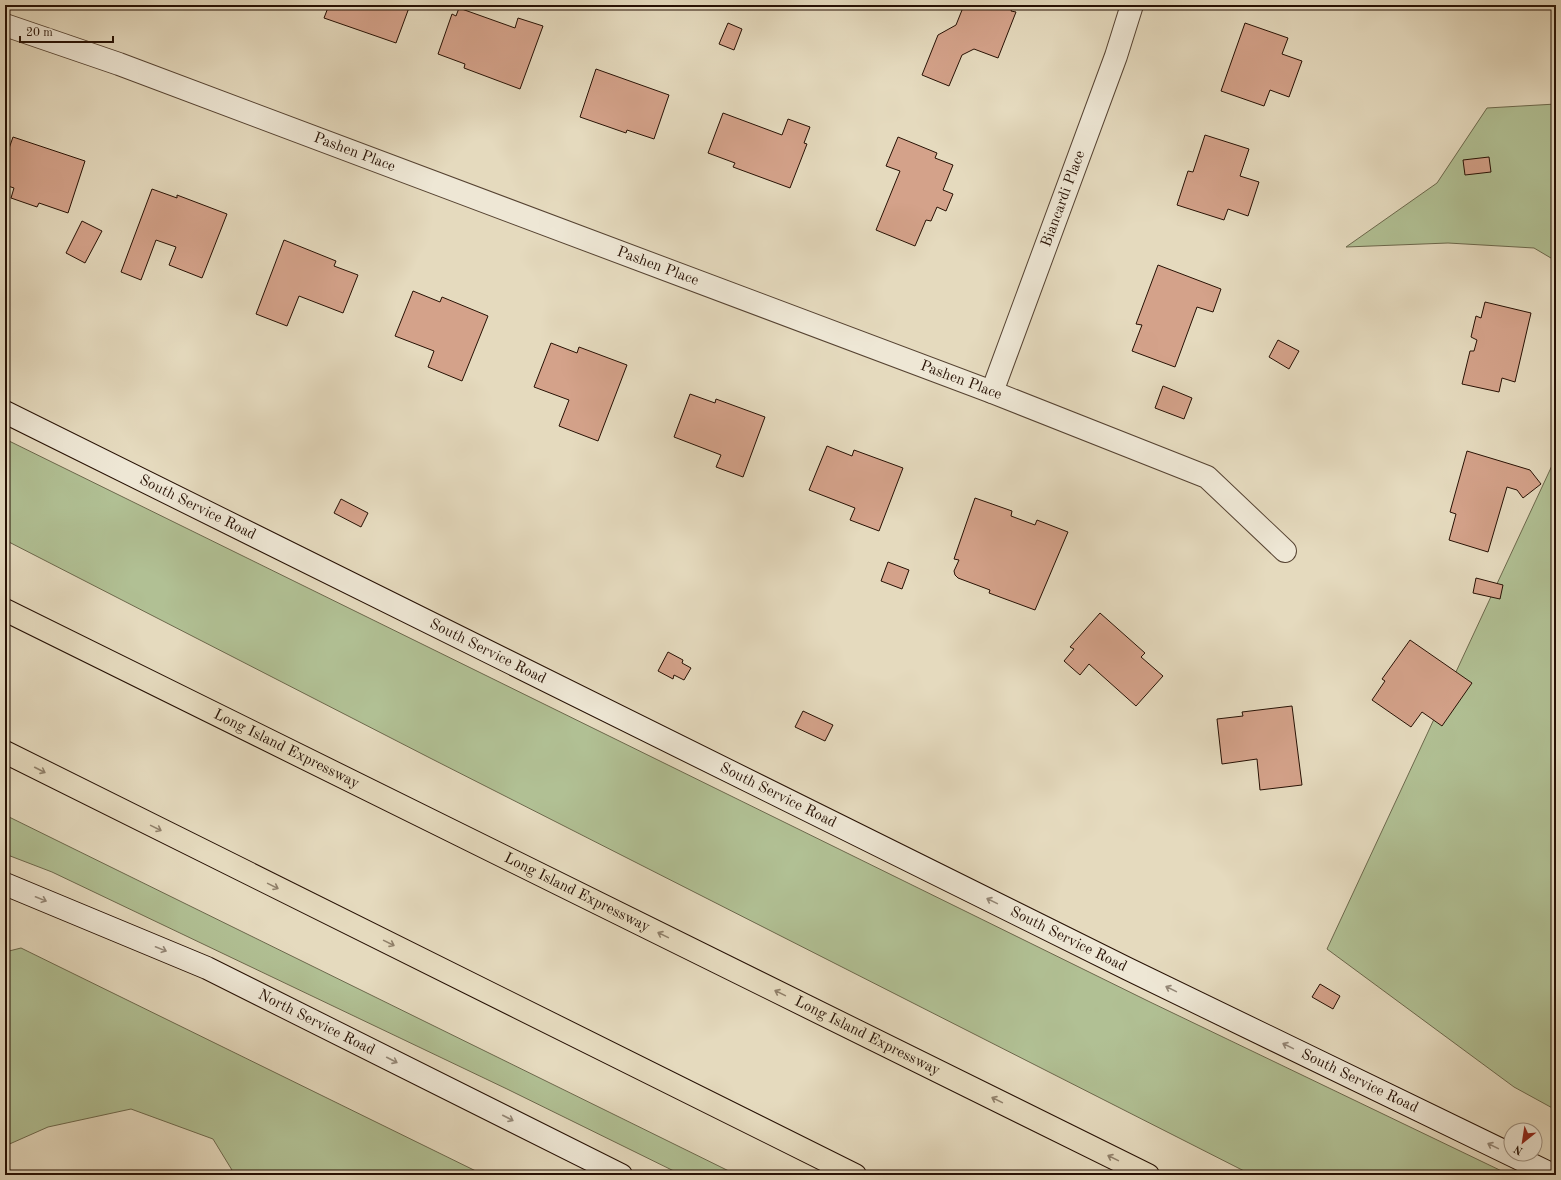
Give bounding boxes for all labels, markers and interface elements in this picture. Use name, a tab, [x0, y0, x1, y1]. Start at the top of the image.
scale bar	[20, 18, 113, 44]
text: 20 m	[26, 27, 53, 39]
street label: Pashen Place	[312, 130, 397, 175]
street label: Biancardi Place	[1039, 149, 1088, 249]
street label: Pashen Place	[615, 244, 701, 289]
street label: Pashen Place	[918, 358, 1004, 403]
street label: South Service Road	[137, 472, 258, 543]
street label: South Service Road	[427, 616, 549, 687]
street label: Long Island Expressway	[211, 707, 362, 791]
street label: South Service Road	[717, 760, 839, 831]
one-way arrow	[34, 767, 46, 774]
one-way arrow	[150, 825, 162, 832]
street label: Long Island Expressway	[502, 850, 652, 935]
one-way arrow	[266, 882, 278, 890]
one-way arrow	[35, 896, 47, 903]
one-way arrow	[986, 897, 998, 904]
street label: South Service Road	[1008, 904, 1129, 975]
one-way arrow	[657, 931, 669, 939]
one-way arrow	[383, 940, 395, 948]
one-way arrow	[155, 946, 167, 953]
one-way arrow	[1165, 985, 1177, 992]
street label: North Service Road	[256, 987, 377, 1058]
one-way arrow	[774, 989, 786, 996]
street label: Long Island Expressway	[792, 994, 943, 1079]
one-way arrow	[1282, 1042, 1294, 1049]
street label: South Service Road	[1299, 1047, 1421, 1116]
one-way arrow	[385, 1057, 397, 1064]
one-way arrow	[991, 1096, 1003, 1103]
one-way arrow	[502, 1115, 514, 1122]
north arrow	[1503, 1122, 1543, 1162]
one-way arrow	[1487, 1142, 1499, 1149]
text: N	[1512, 1142, 1525, 1156]
one-way arrow	[1108, 1154, 1120, 1161]

